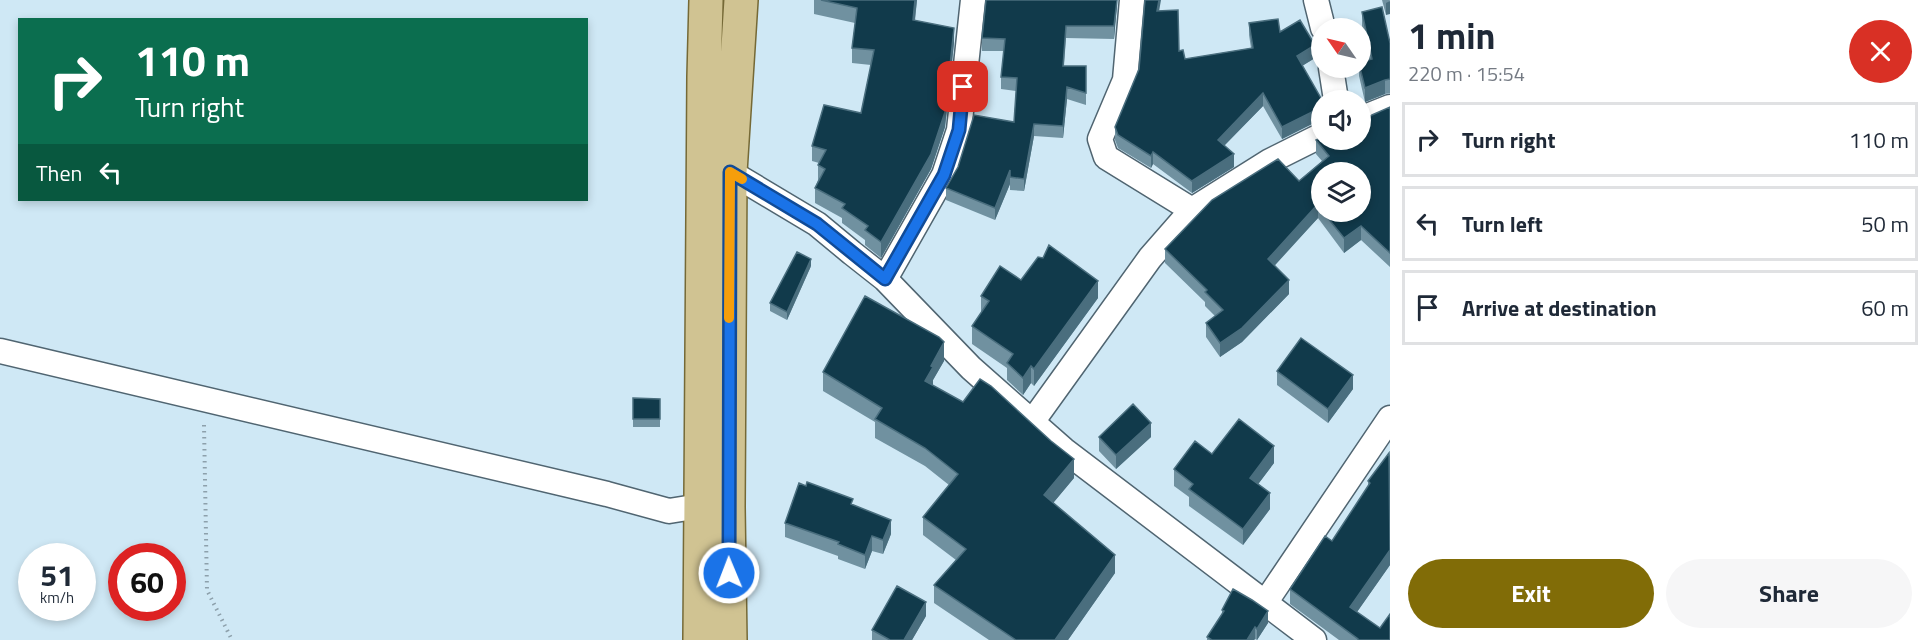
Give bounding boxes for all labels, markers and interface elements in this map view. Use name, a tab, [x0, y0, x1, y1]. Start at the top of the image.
text: 1 min	[1408, 8, 1495, 63]
north arrow	[1311, 18, 1371, 78]
map controls	[1311, 18, 1371, 222]
button: close	[1849, 20, 1912, 83]
text: 110 m	[135, 28, 250, 92]
icon: right	[36, 42, 114, 120]
text: 220 m · 15:54	[1408, 58, 1525, 89]
pin	[937, 61, 988, 112]
icon: arrive	[946, 70, 979, 103]
text: Turn right	[135, 86, 244, 127]
button: sound	[1311, 90, 1371, 150]
icon: right	[1411, 123, 1444, 156]
text: Turn right	[1462, 123, 1556, 157]
text: 110 m	[1849, 123, 1909, 157]
text: Then	[36, 156, 82, 190]
icon: left	[94, 156, 127, 189]
button: layers	[1311, 162, 1371, 222]
icon: left	[1411, 207, 1444, 240]
text: Turn left	[1462, 207, 1543, 241]
text: 50 m	[1861, 207, 1909, 241]
icon: arrive	[1411, 291, 1444, 324]
text: Arrive at destination	[1462, 291, 1657, 325]
text: 60 m	[1861, 291, 1909, 325]
position arrow	[697, 541, 761, 605]
speed limit sign: 60	[108, 543, 186, 621]
text: 51	[40, 552, 74, 598]
button: Exit	[1408, 559, 1654, 628]
button: Share	[1666, 559, 1912, 628]
text: km/h	[40, 586, 74, 609]

